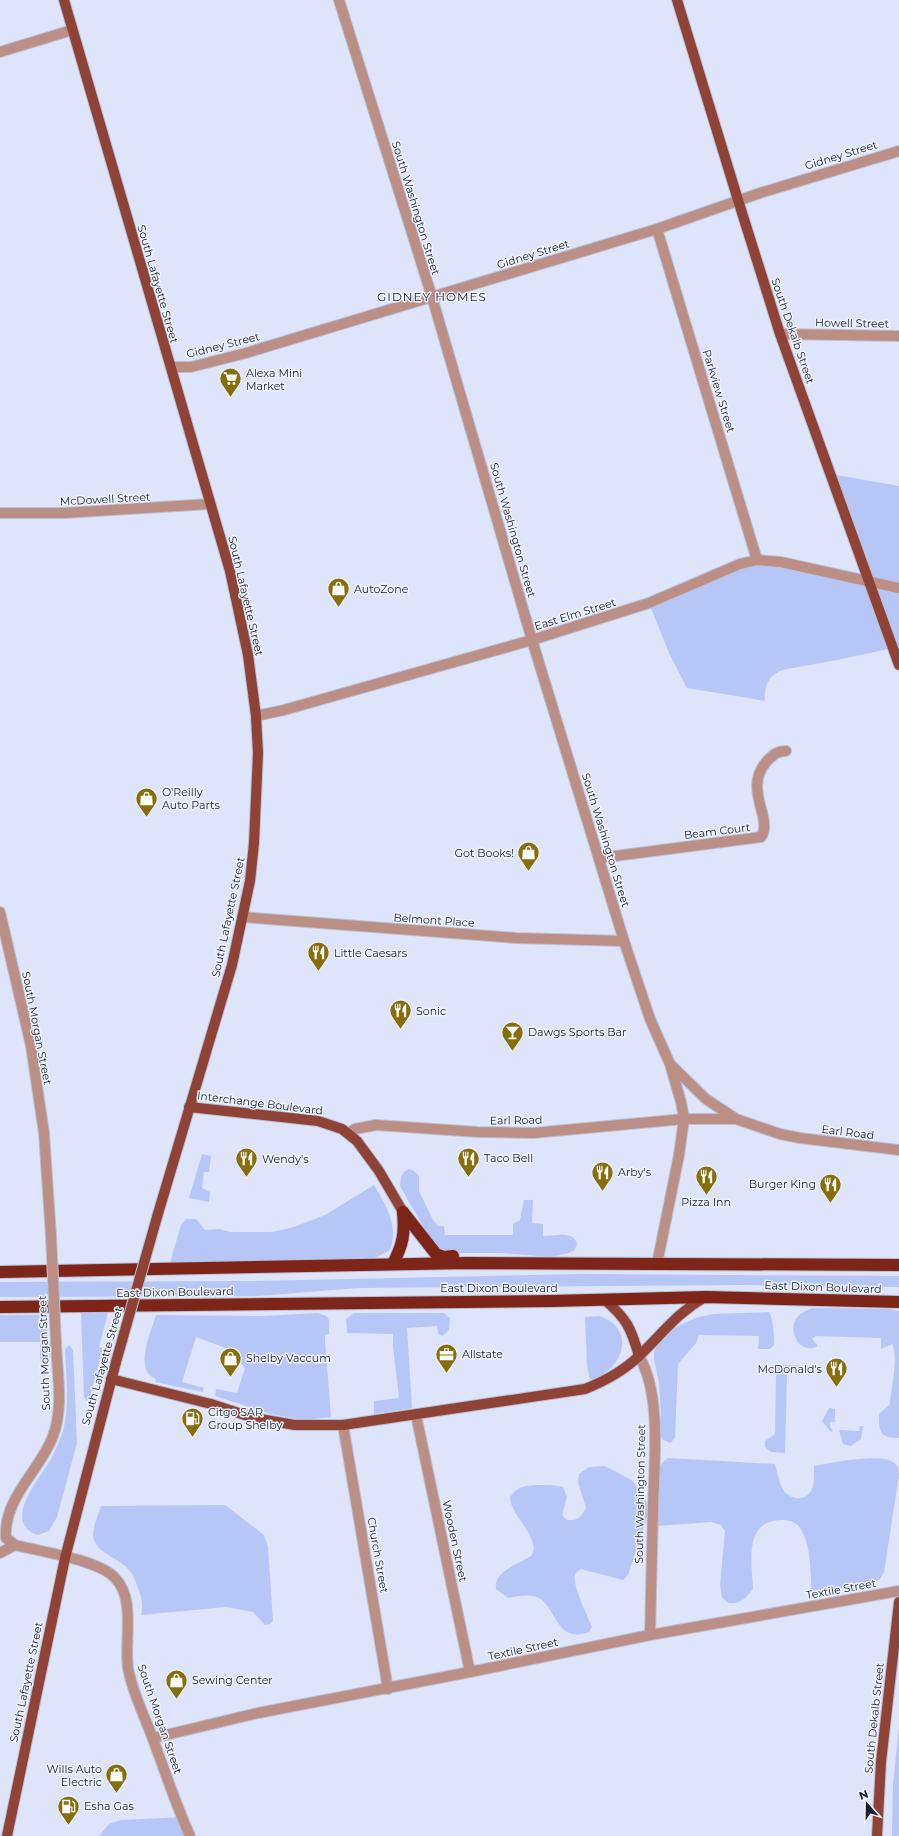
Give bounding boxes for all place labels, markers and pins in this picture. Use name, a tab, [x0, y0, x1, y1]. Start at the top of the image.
supermarket icon: Alexa Mini Market	[217, 366, 243, 399]
place label: Alexa Mini Market	[246, 366, 302, 393]
shop icon: AutoZone	[325, 576, 351, 609]
place label: AutoZone	[354, 582, 409, 596]
shop icon: O'Reilly Auto Parts	[133, 785, 159, 818]
place label: O'Reilly Auto Parts	[162, 785, 220, 812]
shop icon: Got Books!	[516, 840, 542, 873]
place label: Got Books!	[455, 846, 514, 860]
restaurant icon: Little Caesars	[306, 940, 332, 973]
place label: Little Caesars	[334, 946, 408, 960]
restaurant icon: Sonic	[387, 998, 413, 1031]
place label: Sonic	[416, 1004, 446, 1018]
bar icon: Dawgs Sports Bar	[500, 1019, 526, 1052]
place label: Dawgs Sports Bar	[528, 1025, 626, 1039]
restaurant icon: Taco Bell	[456, 1145, 482, 1178]
restaurant icon: Wendy's	[233, 1146, 259, 1179]
place label: Taco Bell	[484, 1151, 533, 1165]
place label: Wendy's	[262, 1152, 309, 1166]
restaurant icon: Arby's	[589, 1159, 615, 1192]
restaurant icon: Pizza Inn	[693, 1163, 719, 1196]
place label: Arby's	[618, 1165, 652, 1179]
restaurant icon: Burger King	[818, 1171, 844, 1204]
place label: Burger King	[749, 1177, 816, 1191]
place label: Pizza Inn	[681, 1195, 731, 1209]
office icon: Allstate	[434, 1341, 460, 1374]
shop icon: Shelby Vaccum	[217, 1345, 243, 1378]
place label: Allstate	[462, 1347, 503, 1361]
place label: Shelby Vaccum	[246, 1351, 331, 1365]
restaurant icon: McDonald's	[824, 1356, 850, 1389]
place label: McDonald's	[757, 1362, 823, 1376]
fuel station icon: Citgo SAR Group Shelby	[180, 1405, 206, 1438]
place label: Citgo SAR Group Shelby	[208, 1405, 283, 1432]
shop icon: Sewing Center	[164, 1667, 190, 1700]
place label: Sewing Center	[192, 1673, 273, 1687]
place label: Wills Auto Electric	[47, 1762, 102, 1789]
shop icon: Wills Auto Electric	[104, 1762, 130, 1795]
fuel station icon: Esha Gas	[56, 1793, 82, 1826]
place label: Esha Gas	[84, 1799, 134, 1813]

